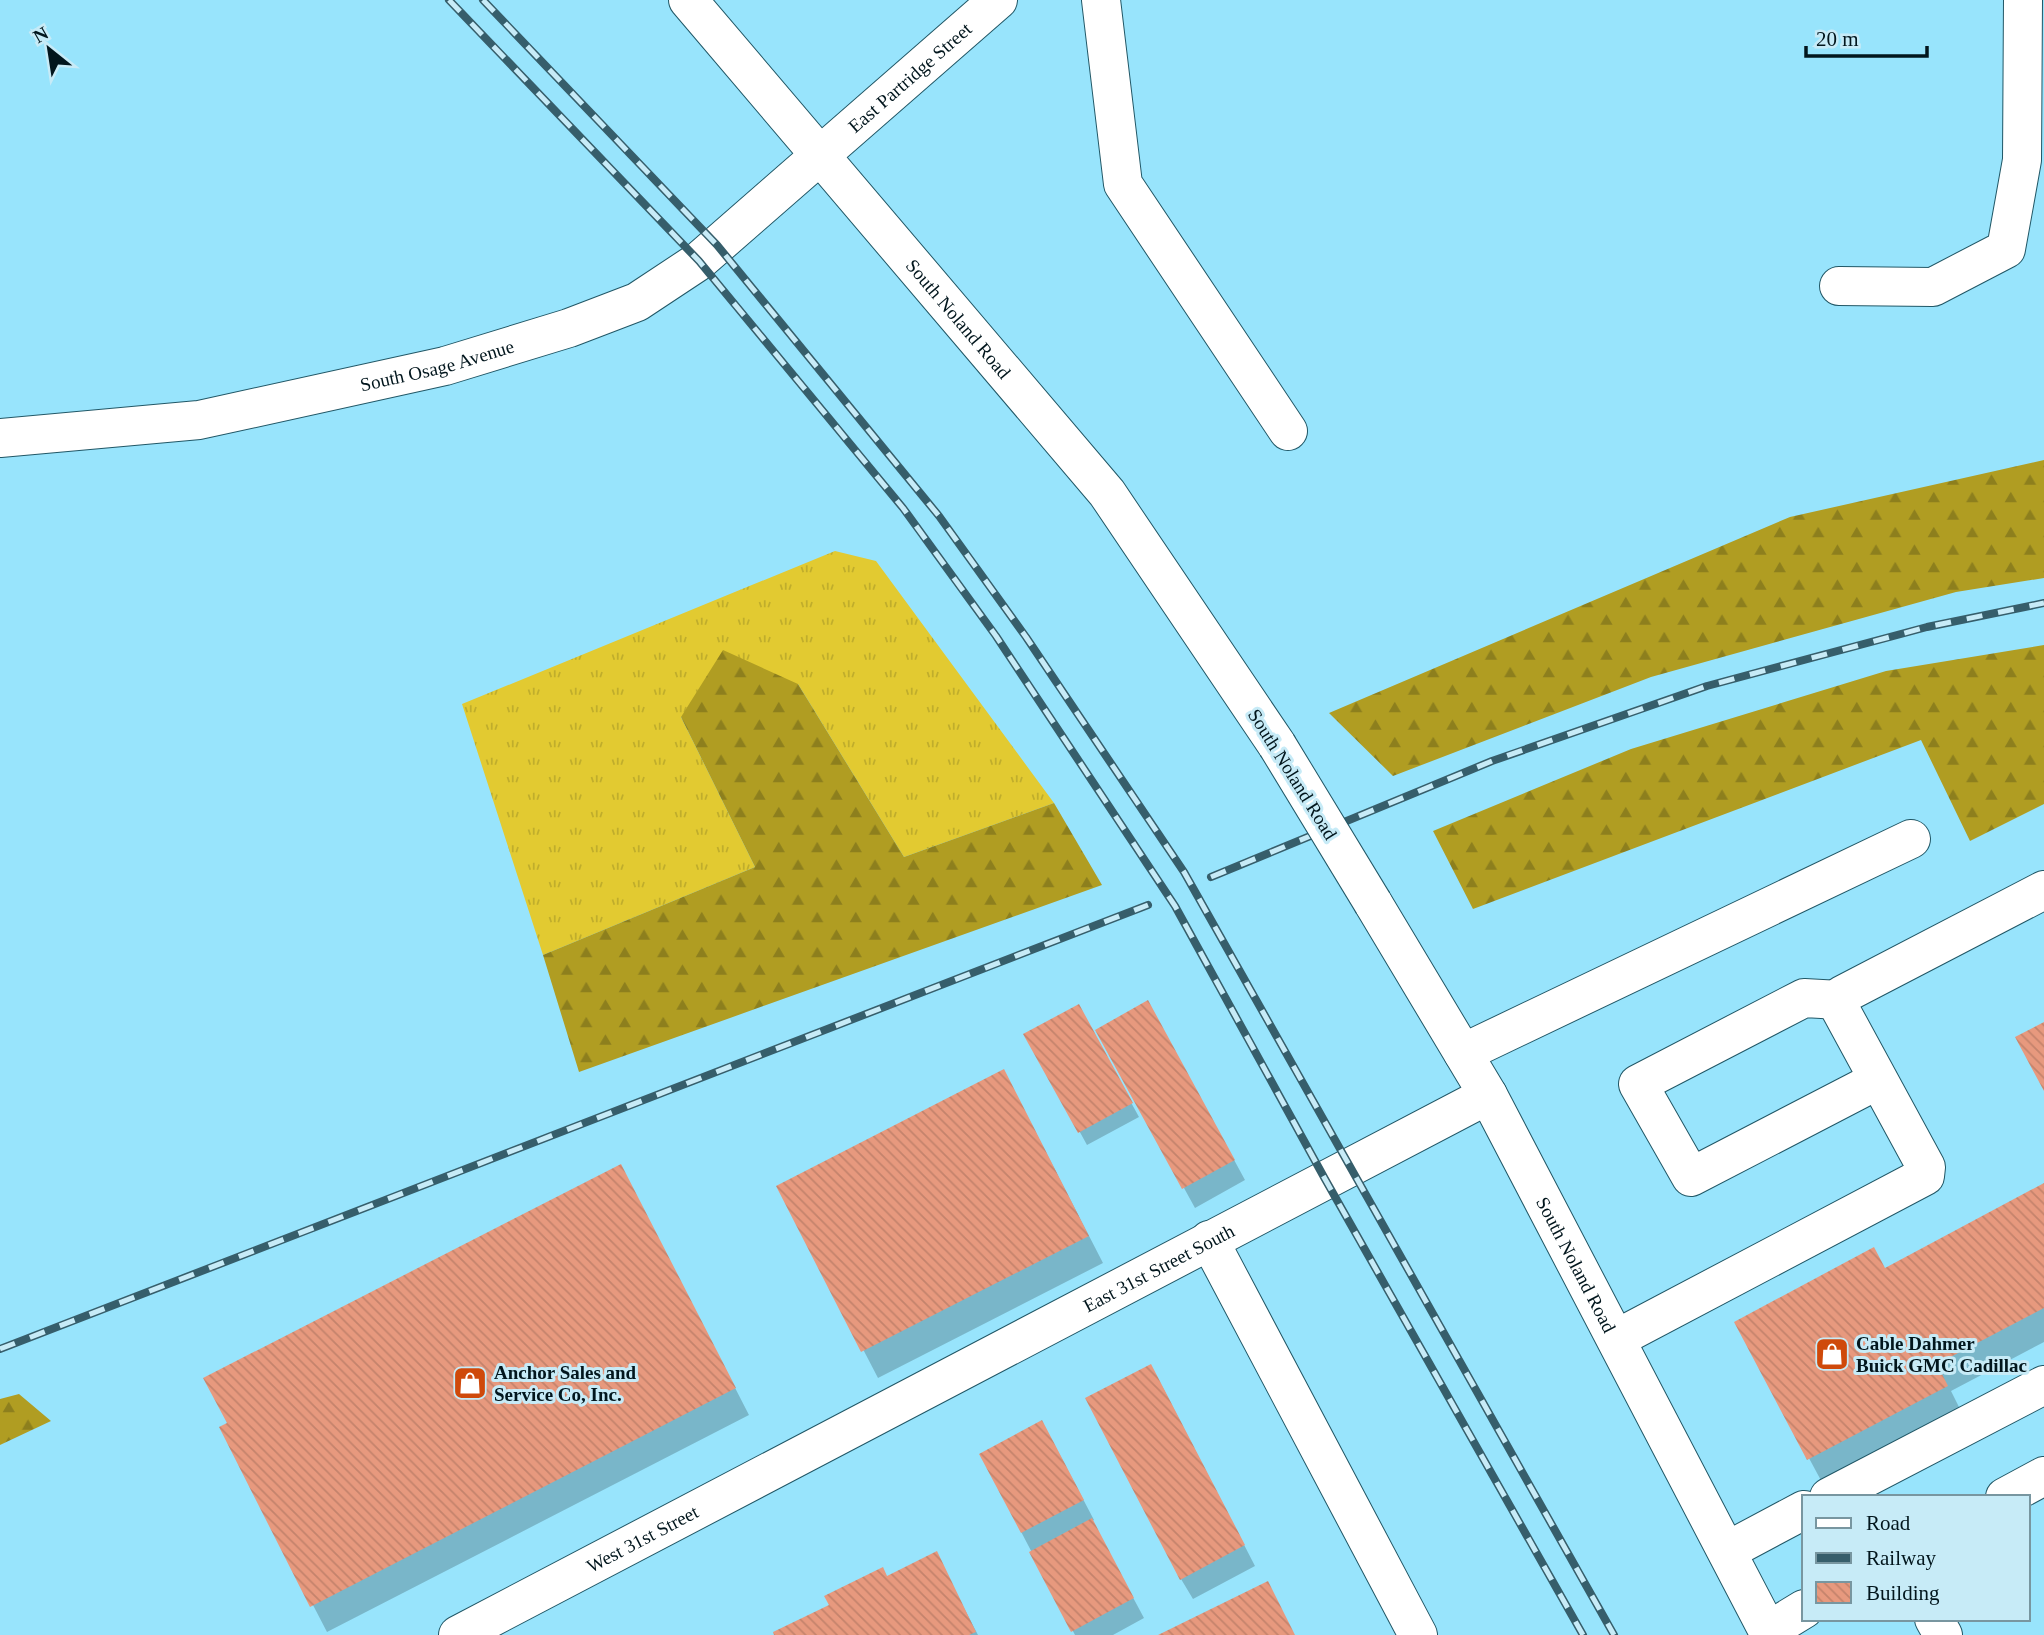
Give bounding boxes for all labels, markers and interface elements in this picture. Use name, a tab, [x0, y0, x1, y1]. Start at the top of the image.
north arrow	[14, 14, 84, 84]
scale bar	[1806, 14, 1927, 58]
street label: East Partridge Street	[844, 18, 976, 137]
text: N	[30, 22, 52, 47]
text: 20 m	[1816, 27, 1859, 51]
street label: South Noland Road	[902, 255, 1015, 383]
street label: South Osage Avenue	[358, 336, 516, 395]
street label: South Noland Road	[1244, 705, 1341, 844]
street label: South Noland Road	[1532, 1193, 1620, 1336]
street label: East 31st Street South	[1080, 1220, 1238, 1316]
place label: Cable Dahmer Buick GMC Cadillac	[1856, 1333, 2027, 1376]
shop icon: Cable Dahmer Buick GMC Cadillac	[1813, 1335, 1851, 1373]
place label: Anchor Sales and Service Co, Inc.	[494, 1362, 637, 1405]
shop icon: Anchor Sales and Service Co, Inc.	[451, 1364, 489, 1402]
legend	[1802, 1495, 2030, 1621]
street label: West 31st Street	[583, 1501, 702, 1577]
text: Road	[1866, 1511, 1911, 1535]
text: Railway	[1866, 1546, 1936, 1570]
text: Building	[1866, 1581, 1940, 1605]

